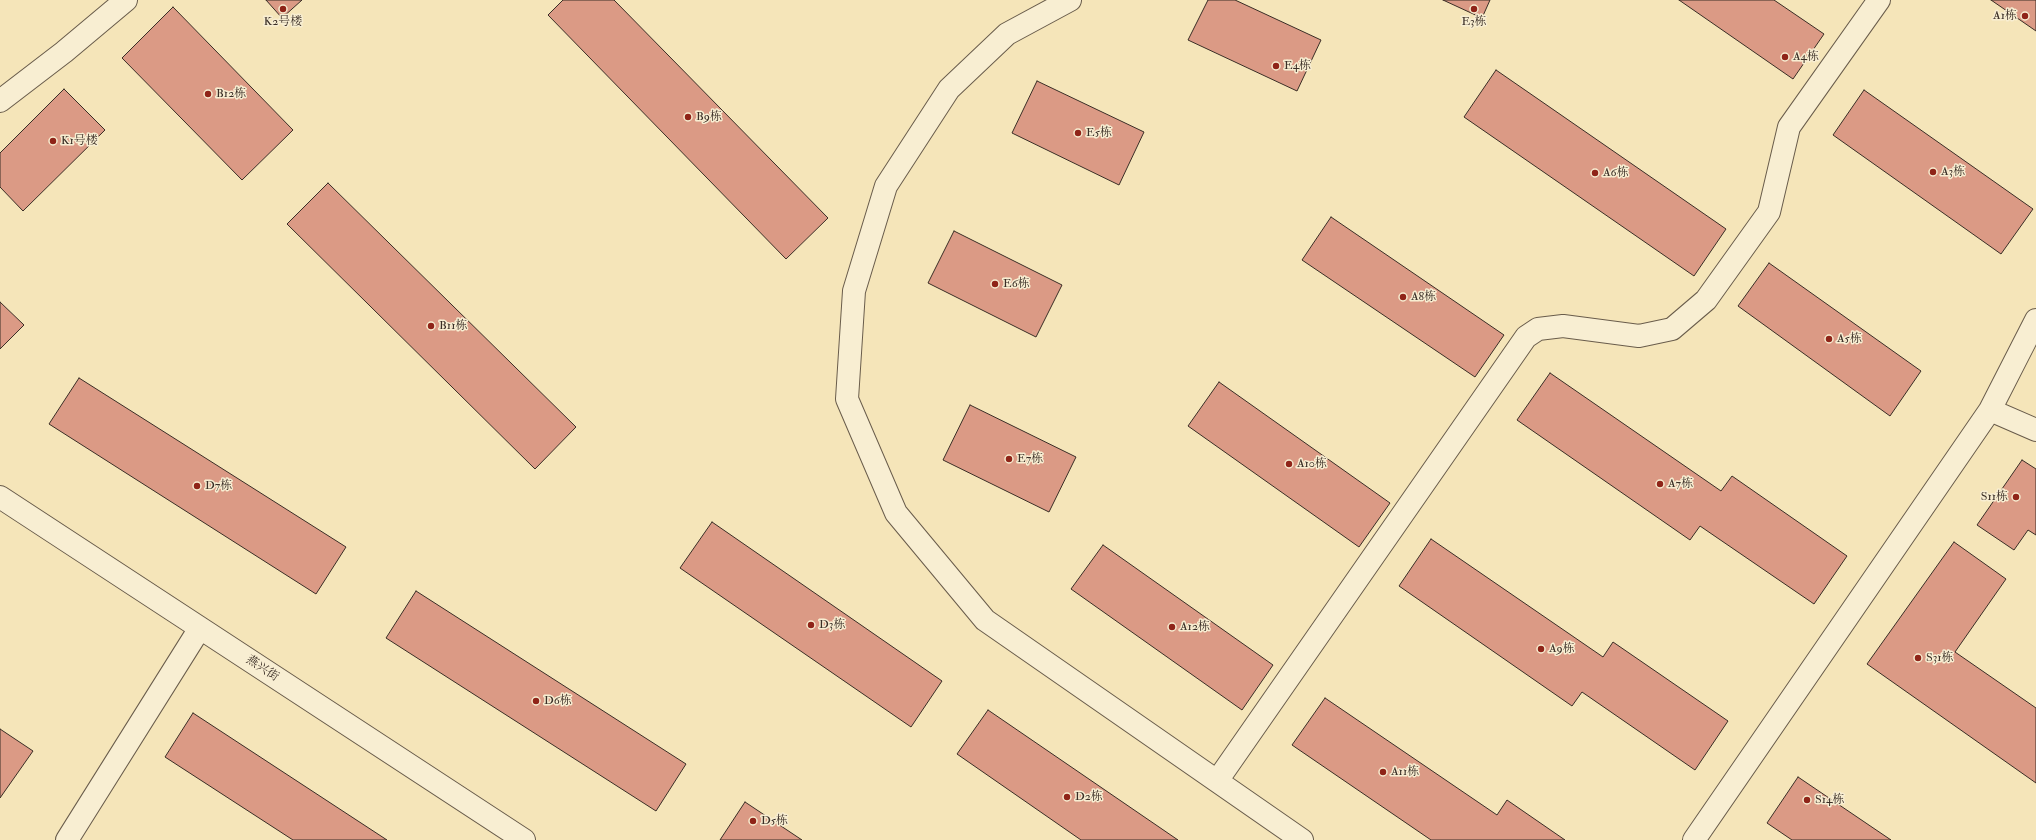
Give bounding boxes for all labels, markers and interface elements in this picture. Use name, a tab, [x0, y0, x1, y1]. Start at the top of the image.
marker: K2号楼	[278, 4, 288, 14]
marker: E3栋	[1469, 4, 1479, 14]
place label: A1栋	[1993, 9, 2017, 23]
marker: A1栋	[2020, 11, 2030, 21]
place label: K2号楼	[264, 15, 302, 29]
place label: E3栋	[1461, 15, 1487, 29]
place label: A4栋	[1793, 50, 1819, 64]
marker: A4栋	[1780, 52, 1790, 62]
place label: E4栋	[1284, 59, 1311, 73]
marker: E4栋	[1271, 61, 1281, 71]
place label: B12栋	[216, 87, 246, 101]
marker: B12栋	[203, 89, 213, 99]
place label: B9栋	[696, 110, 722, 124]
marker: B9栋	[683, 112, 693, 122]
place label: E5栋	[1086, 126, 1112, 140]
marker: E5栋	[1073, 128, 1083, 138]
place label: K1号楼	[61, 134, 98, 148]
marker: K1号楼	[48, 136, 58, 146]
place label: A3栋	[1941, 165, 1965, 179]
place label: A6栋	[1603, 166, 1629, 180]
marker: A3栋	[1928, 167, 1938, 177]
marker: A6栋	[1590, 168, 1600, 178]
place label: E6栋	[1003, 277, 1030, 291]
marker: E6栋	[990, 279, 1000, 289]
place label: A8栋	[1411, 290, 1436, 304]
marker: A8栋	[1398, 292, 1408, 302]
place label: B11栋	[439, 319, 467, 333]
marker: B11栋	[426, 321, 436, 331]
place label: A5栋	[1837, 332, 1862, 346]
marker: A5栋	[1824, 334, 1834, 344]
place label: E7栋	[1017, 452, 1043, 466]
marker: E7栋	[1004, 454, 1014, 464]
place label: A10栋	[1297, 457, 1327, 471]
marker: A10栋	[1284, 459, 1294, 469]
place label: A7栋	[1668, 477, 1693, 491]
place label: D7栋	[205, 479, 232, 493]
marker: A7栋	[1655, 479, 1665, 489]
marker: D7栋	[192, 481, 202, 491]
place label: S11栋	[1981, 490, 2008, 504]
marker: S11栋	[2011, 492, 2021, 502]
place label: D3栋	[819, 618, 845, 632]
marker: D3栋	[806, 620, 816, 630]
place label: A12栋	[1180, 620, 1210, 634]
marker: A12栋	[1167, 622, 1177, 632]
place label: A9栋	[1549, 642, 1575, 656]
marker: A9栋	[1536, 644, 1546, 654]
place label: S31栋	[1926, 651, 1954, 665]
street label: 燕兴街	[243, 653, 281, 685]
marker: S31栋	[1913, 653, 1923, 663]
place label: D6栋	[544, 694, 572, 708]
marker: D6栋	[531, 696, 541, 706]
place label: A11栋	[1391, 765, 1419, 779]
marker: A11栋	[1378, 767, 1388, 777]
place label: D2栋	[1075, 790, 1103, 804]
marker: D2栋	[1062, 792, 1072, 802]
place label: S14栋	[1815, 793, 1844, 807]
marker: S14栋	[1802, 795, 1812, 805]
place label: D5栋	[761, 814, 788, 828]
marker: D5栋	[748, 816, 758, 826]

